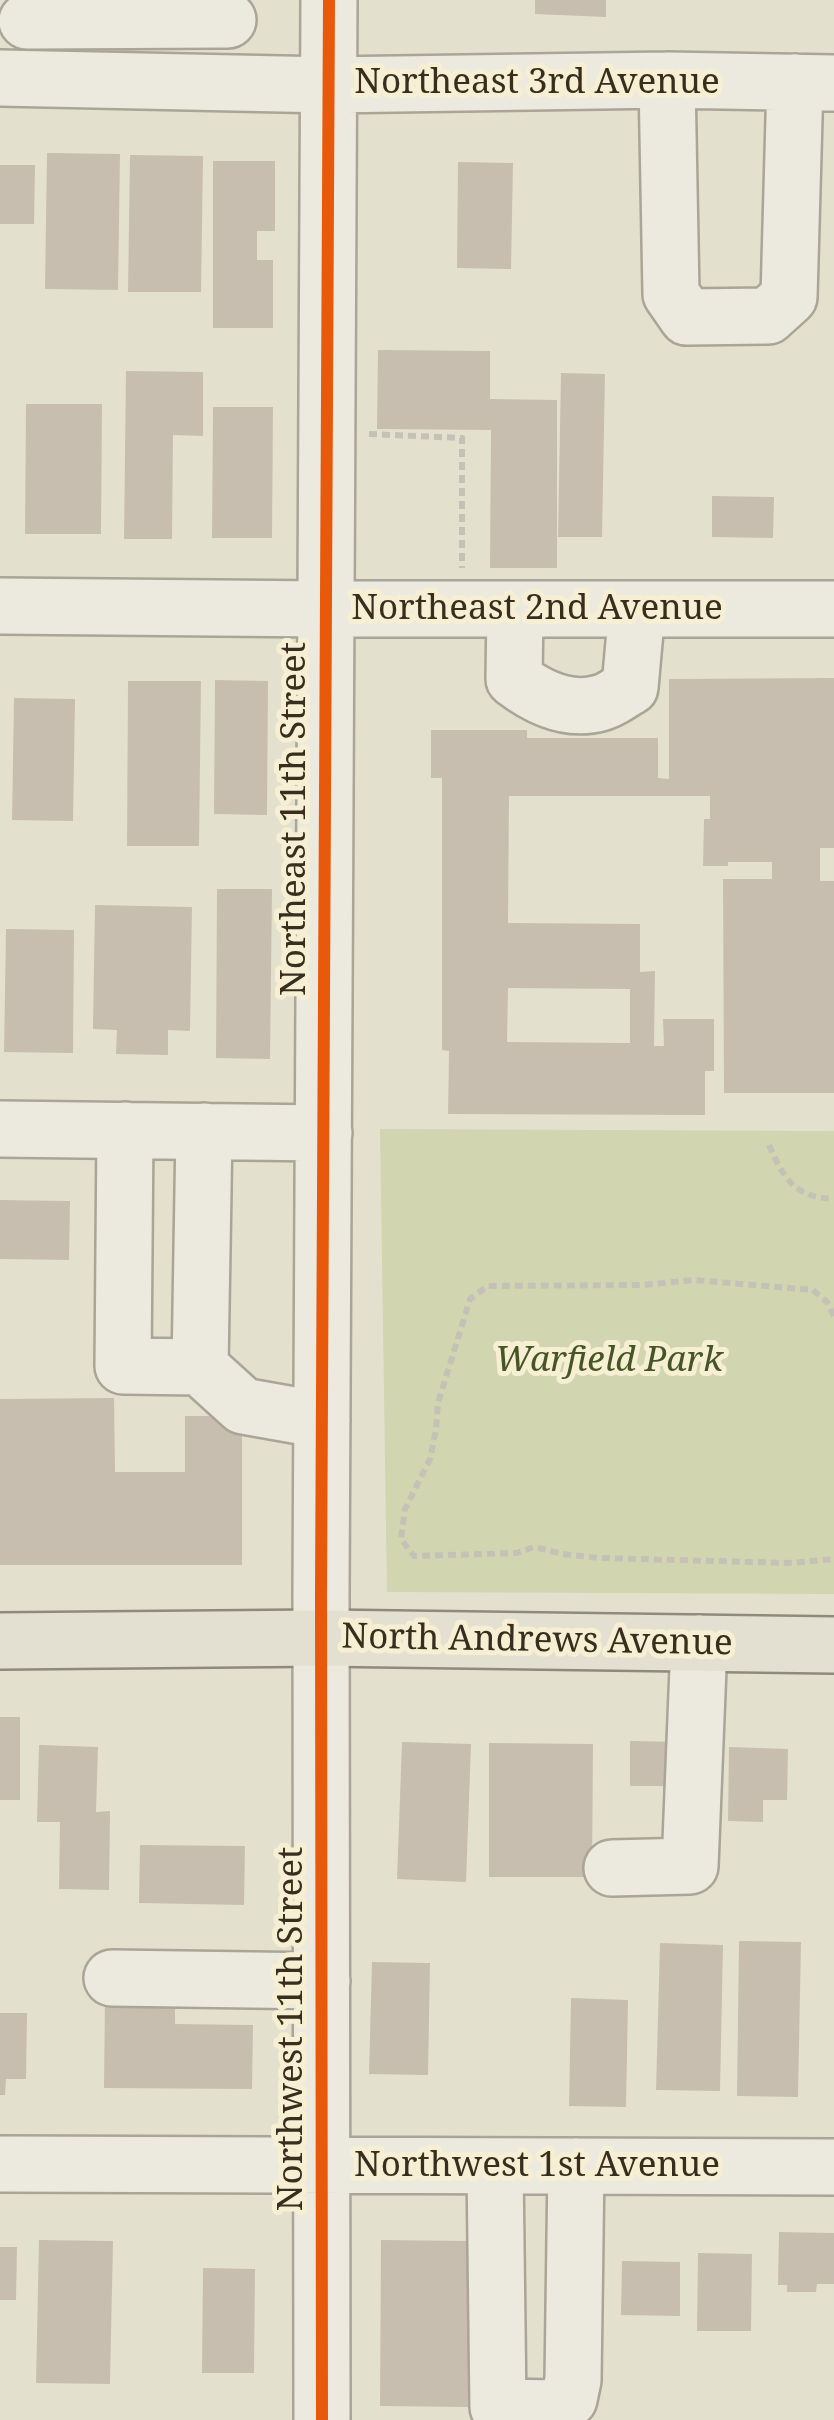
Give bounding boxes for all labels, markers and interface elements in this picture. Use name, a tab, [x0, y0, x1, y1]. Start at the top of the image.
street label: Northeast 3rd Avenue	[354, 62, 720, 104]
street label: Northeast 2nd Avenue	[351, 588, 723, 630]
street label: Northeast 11th Street	[274, 642, 316, 996]
park label: Warfield Park	[495, 1340, 723, 1382]
street label: North Andrews Avenue	[341, 1617, 733, 1665]
street label: Northwest 11th Street	[271, 1847, 313, 2211]
street label: Northwest 1st Avenue	[354, 2145, 720, 2187]

